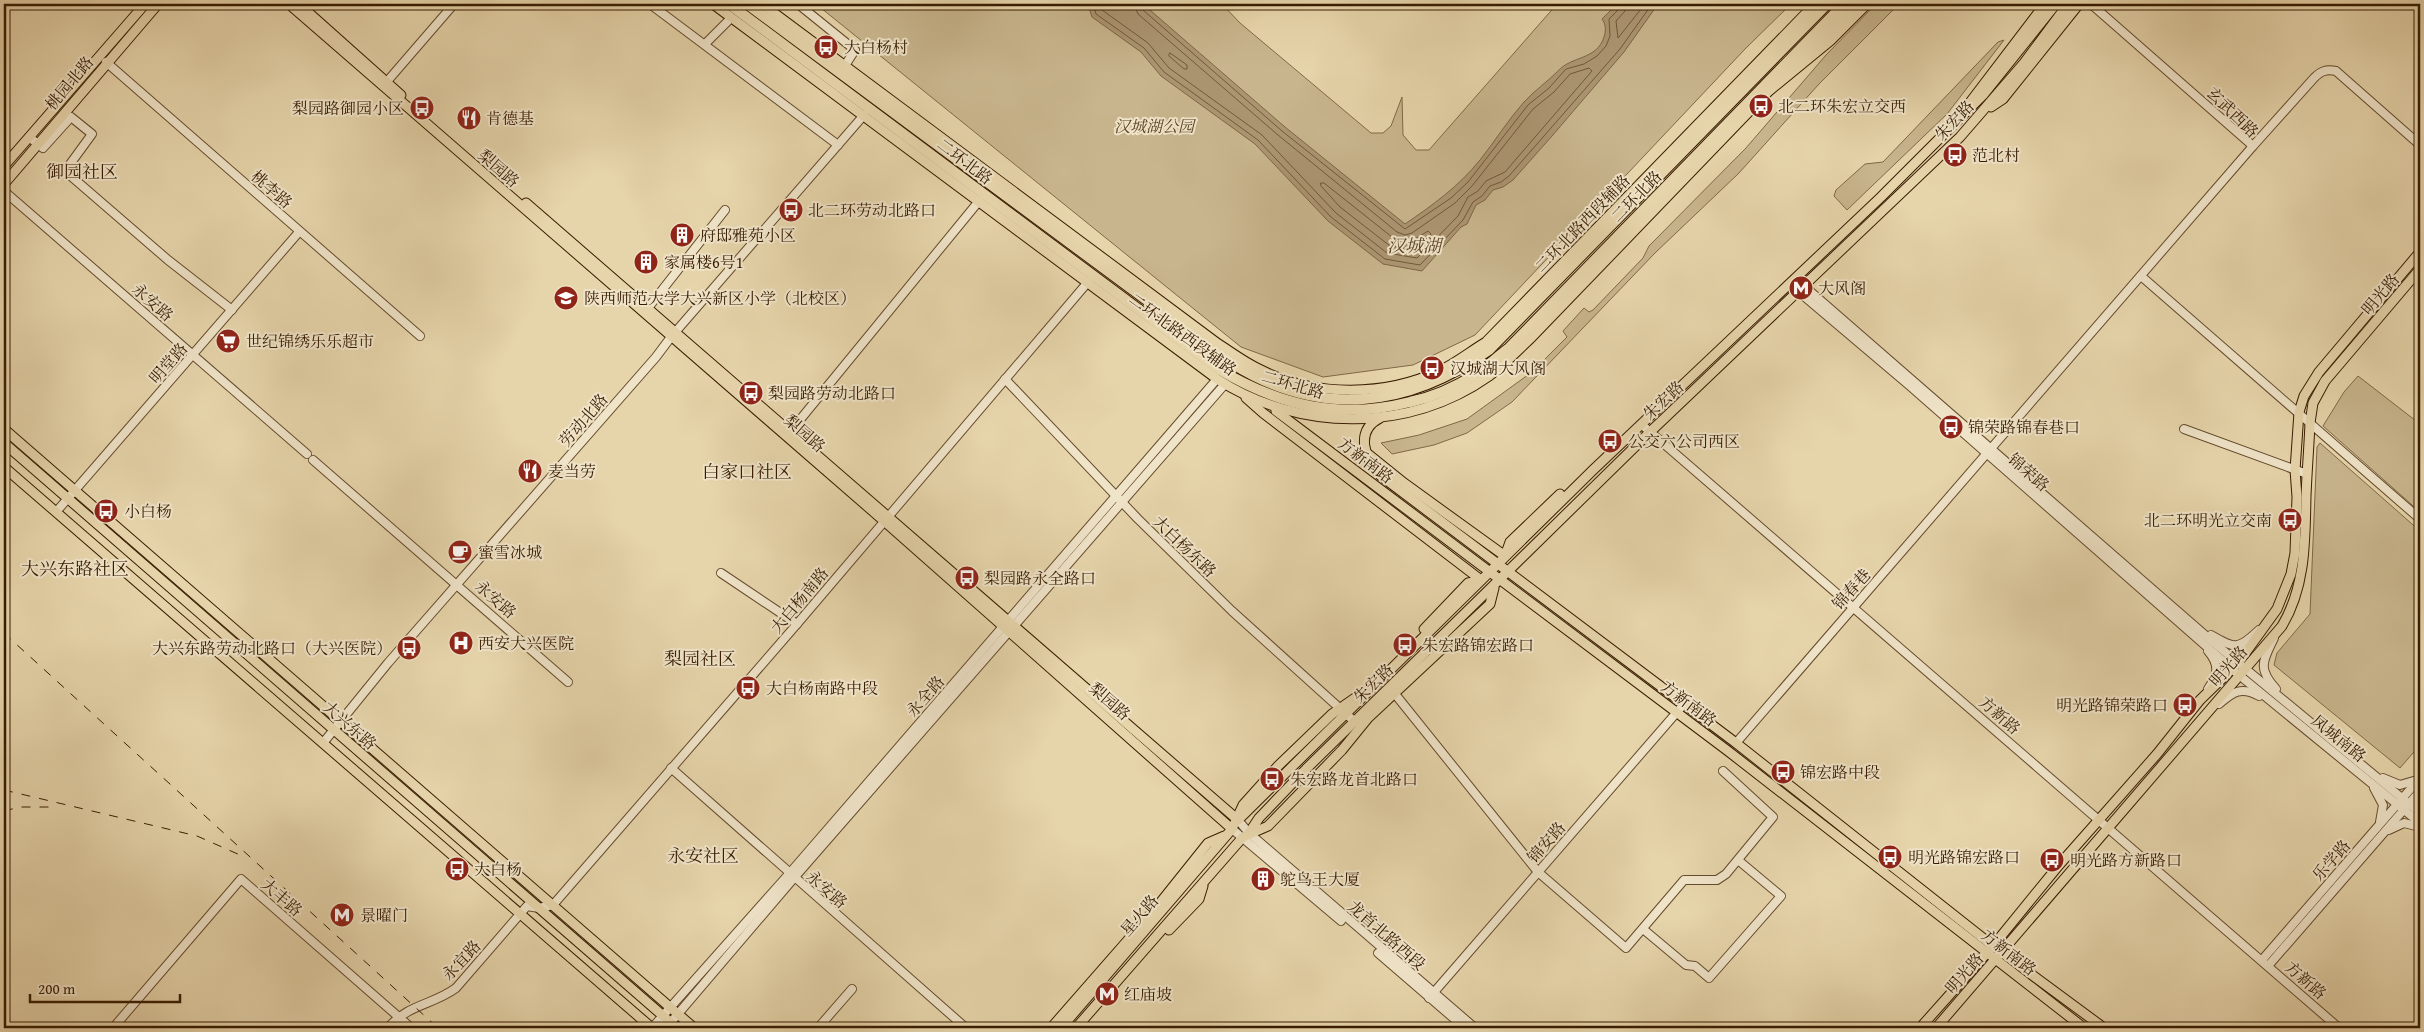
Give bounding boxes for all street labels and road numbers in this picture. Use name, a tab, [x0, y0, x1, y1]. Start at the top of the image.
street label: 桃园北路	[39, 51, 99, 115]
street label: 玄武西路	[2202, 81, 2264, 143]
street label: 朱宏路	[1929, 94, 1979, 146]
street label: 二环北路	[932, 132, 998, 190]
street label: 梨园路	[473, 143, 525, 193]
street label: 桃李路	[246, 164, 298, 214]
street label: 二环北路	[1605, 165, 1667, 227]
street label: 二环北路西段辅路	[1529, 169, 1635, 277]
street label: 明光路	[2355, 268, 2405, 320]
street label: 永安路	[127, 277, 179, 327]
street label: 二环北路西段辅路	[1124, 287, 1242, 381]
street label: 明堂路	[143, 337, 193, 389]
street label: 二环北路	[1259, 364, 1327, 404]
street label: 朱宏路	[1637, 375, 1689, 425]
street label: 劳动北路	[553, 388, 613, 452]
street label: 梨园路	[779, 408, 831, 458]
street label: 方新南路	[1333, 431, 1399, 489]
street label: 锦荣路	[2003, 447, 2055, 497]
street label: 大白杨东路	[1148, 510, 1222, 582]
street label: 大白杨南路	[764, 562, 834, 638]
street label: 锦春巷	[1826, 563, 1876, 615]
street label: 永安路	[470, 574, 522, 624]
street label: 明光路	[2203, 640, 2253, 692]
street label: 朱宏路	[1347, 658, 1399, 708]
street label: 永全路	[900, 670, 950, 722]
street label: 方新南路	[1656, 674, 1722, 732]
street label: 梨园路	[1084, 676, 1136, 726]
street label: 方新路	[1974, 690, 2026, 740]
street label: 大兴东路	[318, 695, 382, 755]
street label: 凤城南路	[2307, 709, 2371, 767]
street label: 锦安路	[1521, 816, 1571, 868]
street label: 乐学路	[2306, 834, 2356, 886]
street label: 永安路	[801, 864, 853, 914]
street label: 大丰路	[256, 872, 308, 922]
street label: 星火路	[1114, 889, 1164, 941]
street label: 龙首北路西段	[1343, 894, 1431, 976]
street label: 方新南路	[1976, 923, 2042, 981]
street label: 永宜路	[436, 934, 486, 986]
street label: 明光路	[1939, 947, 1989, 999]
street label: 方新路	[2280, 955, 2332, 1005]

